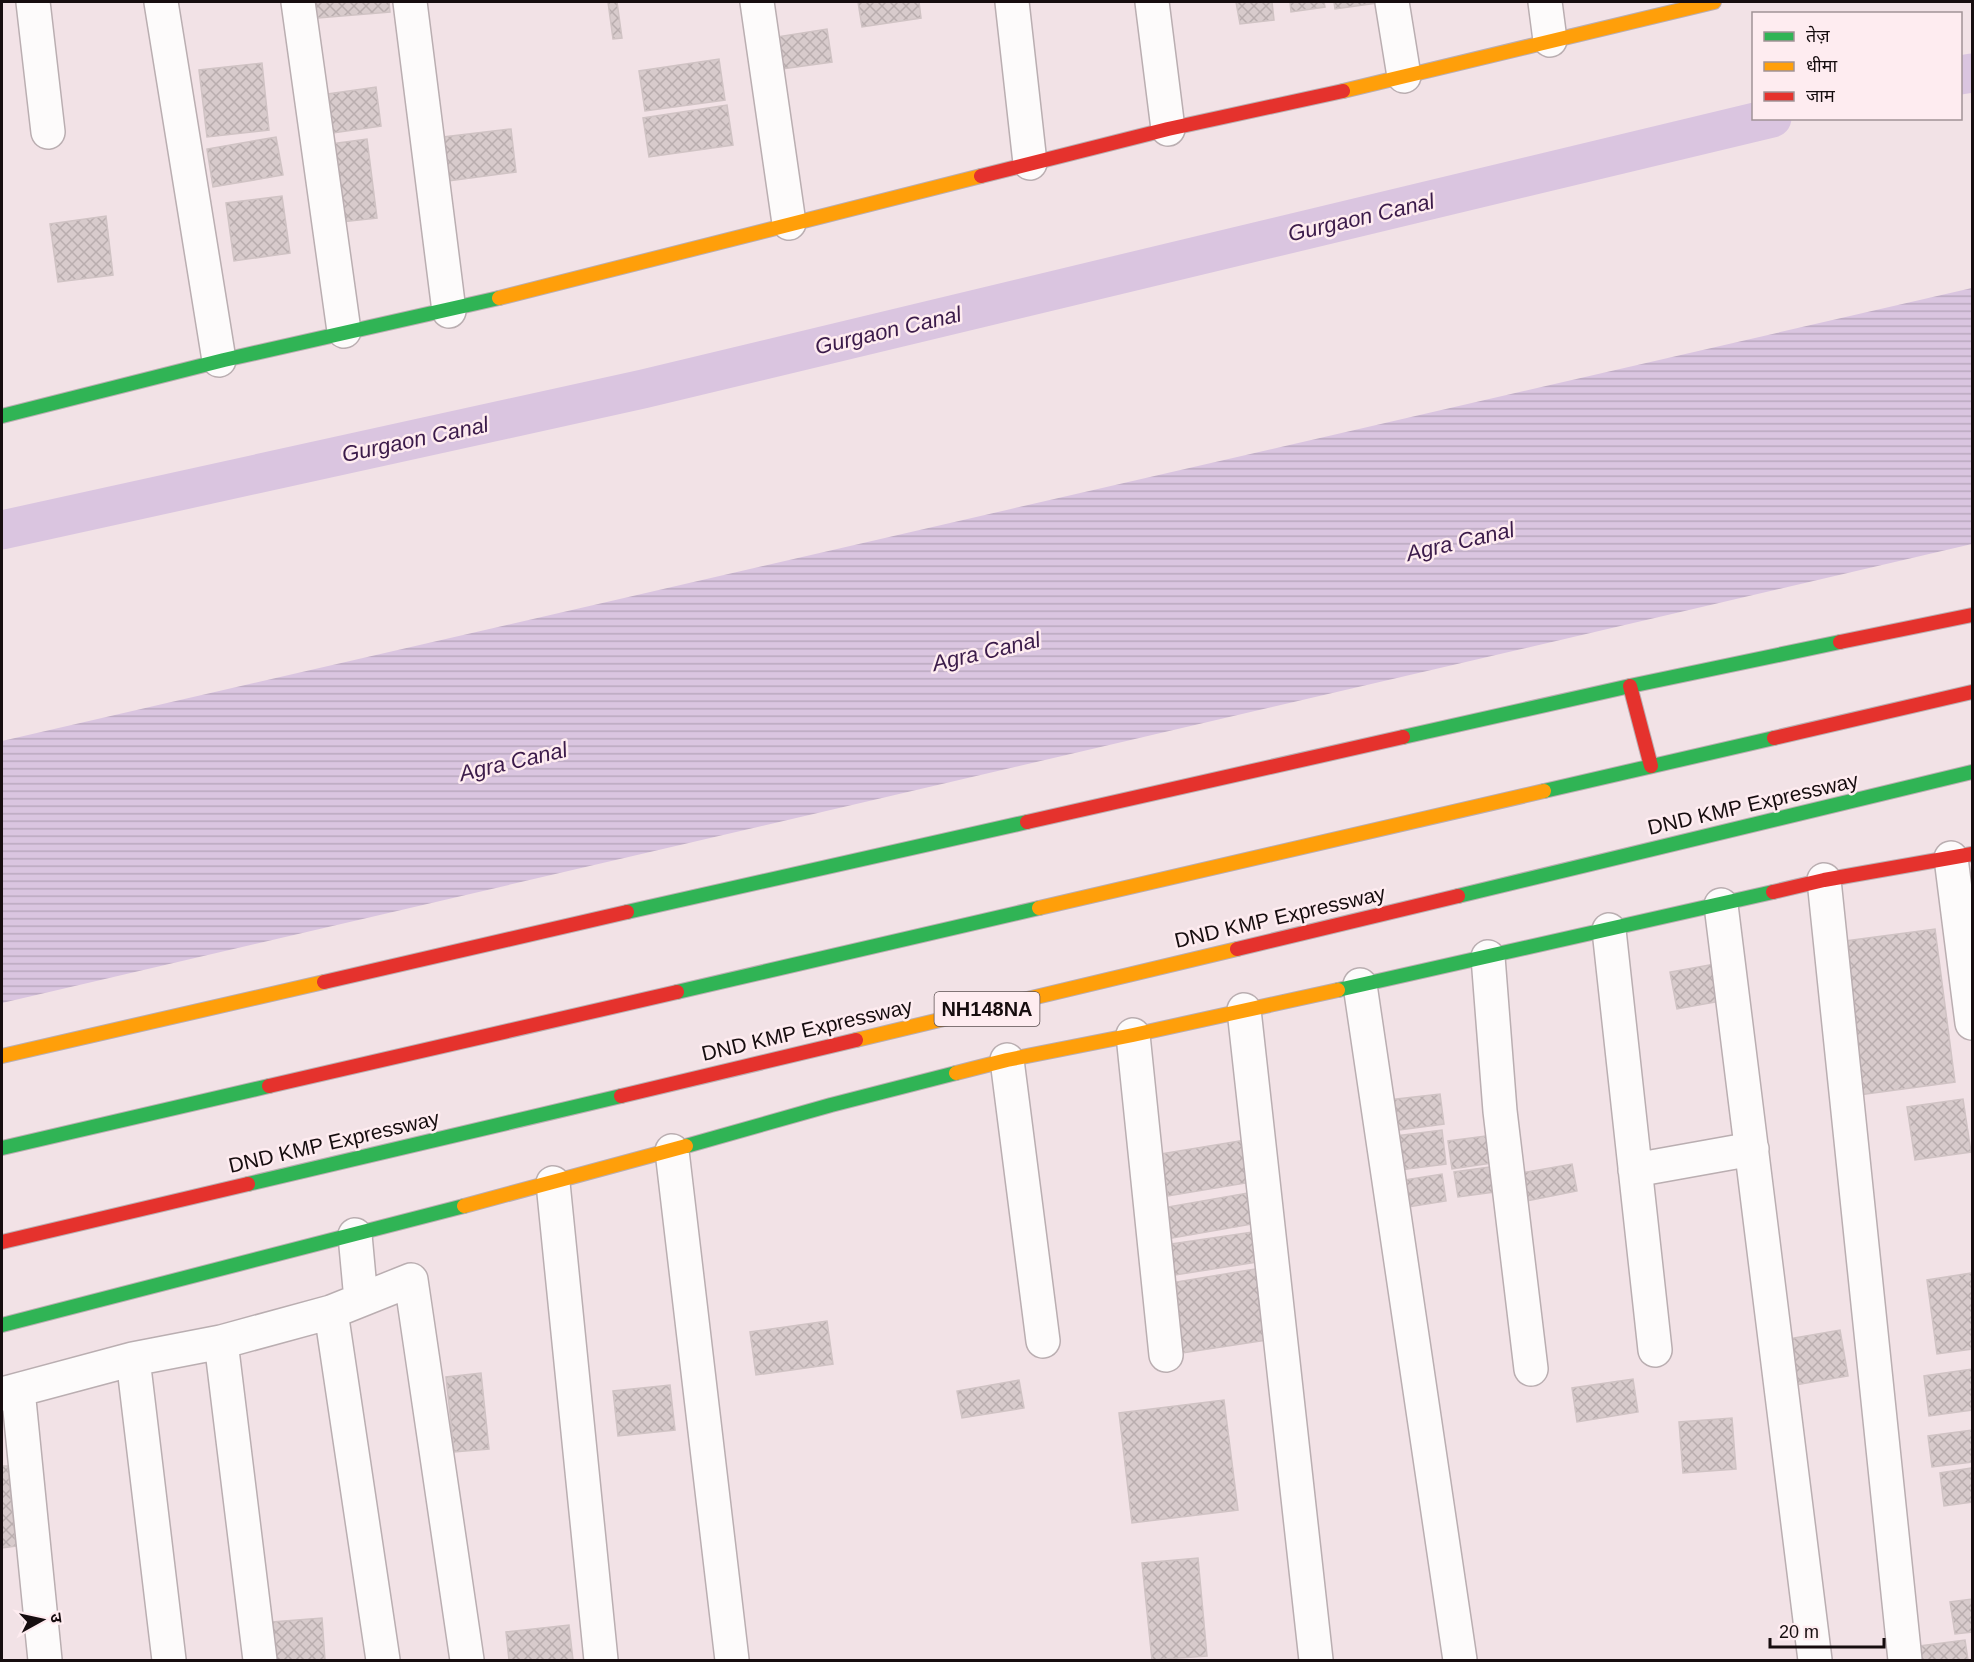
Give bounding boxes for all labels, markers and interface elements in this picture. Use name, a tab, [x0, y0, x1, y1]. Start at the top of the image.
legend	[1752, 12, 1962, 120]
text: तेज़	[1806, 25, 1830, 46]
text: धीमा	[1806, 56, 1837, 76]
text: जाम	[1806, 86, 1836, 106]
water label: Gurgaon Canal	[1286, 188, 1438, 246]
water label: Gurgaon Canal	[813, 301, 965, 359]
water label: Gurgaon Canal	[340, 412, 492, 467]
water label: Agra Canal	[1402, 517, 1518, 566]
water label: Agra Canal	[928, 627, 1044, 676]
water label: Agra Canal	[455, 737, 571, 786]
street label: DND KMP Expressway	[1645, 768, 1861, 839]
street label: DND KMP Expressway	[1172, 881, 1388, 952]
road number: NH148NA	[934, 992, 1040, 1026]
street label: DND KMP Expressway	[699, 994, 915, 1065]
street label: DND KMP Expressway	[226, 1106, 442, 1177]
north arrow	[12, 1590, 72, 1650]
scale bar	[1770, 1611, 1884, 1649]
text: उ	[47, 1612, 66, 1624]
text: 20 m	[1779, 1622, 1819, 1642]

